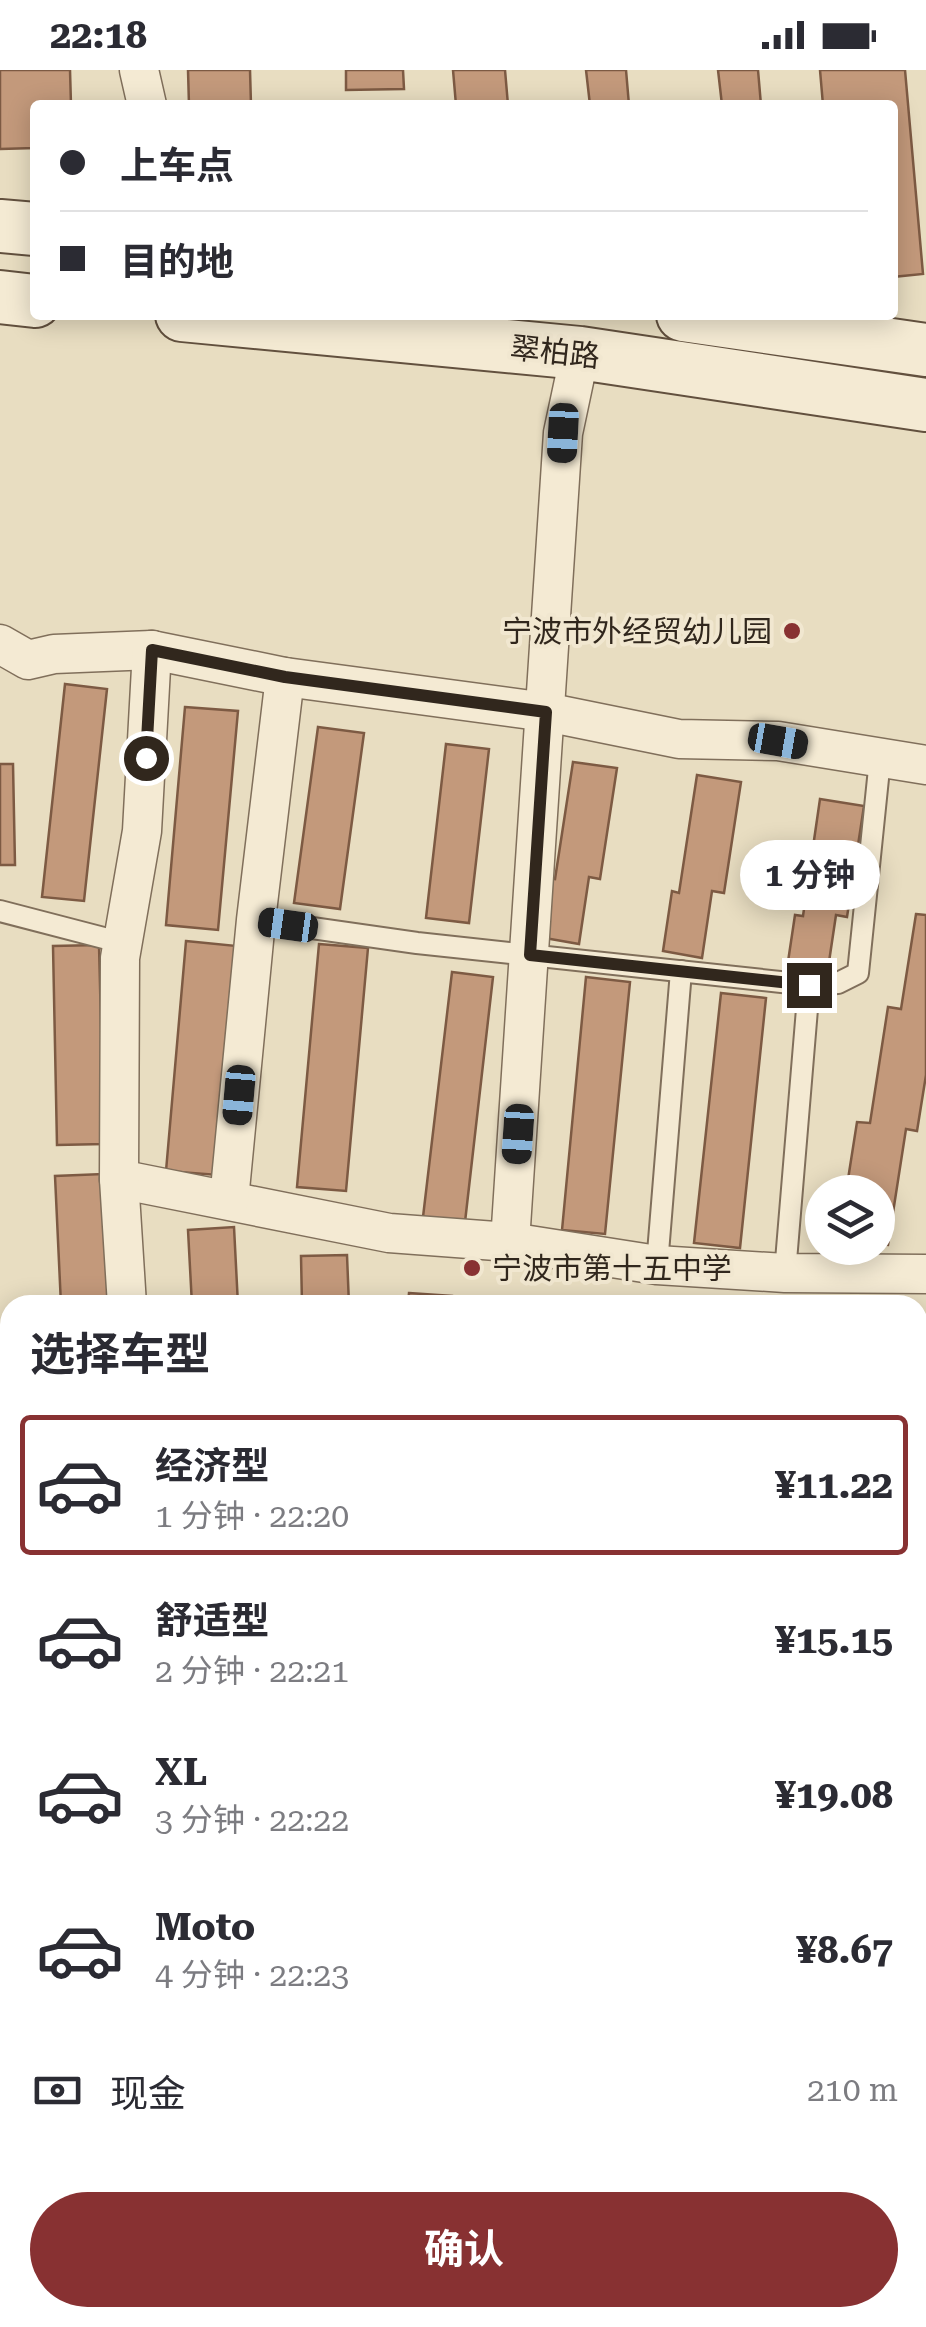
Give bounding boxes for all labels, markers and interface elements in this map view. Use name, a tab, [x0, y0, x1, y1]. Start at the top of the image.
text: 22:18	[50, 13, 147, 57]
text: 上车点	[120, 144, 234, 188]
text: 目的地	[120, 240, 234, 284]
street label: 翠柏路	[508, 330, 602, 374]
car	[546, 402, 580, 464]
place label: 宁波市外经贸幼儿园	[502, 614, 772, 649]
marker: 宁波市外经贸幼儿园	[781, 620, 803, 642]
car	[746, 721, 810, 761]
route start	[124, 736, 169, 781]
callout: 1 分钟	[739, 840, 879, 910]
text: 1 分钟	[765, 856, 855, 894]
car	[256, 906, 320, 944]
route end	[787, 963, 832, 1008]
car	[221, 1064, 257, 1126]
car	[501, 1103, 535, 1165]
map controls	[805, 1175, 895, 1265]
button: layers	[805, 1175, 895, 1265]
place label: 宁波市第十五中学	[492, 1251, 732, 1286]
marker: 宁波市第十五中学	[461, 1257, 483, 1279]
text: 选择车型	[30, 1328, 210, 1381]
icon: car	[35, 1440, 125, 1530]
text: 经济型	[155, 1444, 269, 1488]
text: ¥11.22	[775, 1463, 893, 1507]
text: 1 分钟 · 22:20	[155, 1497, 349, 1535]
icon: car	[35, 1595, 125, 1685]
text: 舒适型	[155, 1599, 269, 1643]
text: ¥15.15	[775, 1618, 893, 1662]
text: 2 分钟 · 22:21	[155, 1652, 349, 1690]
icon: car	[35, 1750, 125, 1840]
text: XL	[155, 1750, 207, 1794]
text: ¥19.08	[775, 1773, 893, 1817]
text: 3 分钟 · 22:22	[155, 1801, 349, 1839]
icon: car	[35, 1905, 125, 1995]
text: Moto	[155, 1905, 255, 1949]
text: ¥8.67	[796, 1928, 893, 1972]
text: 4 分钟 · 22:23	[155, 1956, 349, 1994]
icon: cash	[30, 2063, 85, 2118]
text: 210 m	[807, 2071, 898, 2109]
text: 现金	[110, 2072, 186, 2116]
button: 确认	[30, 2192, 898, 2307]

